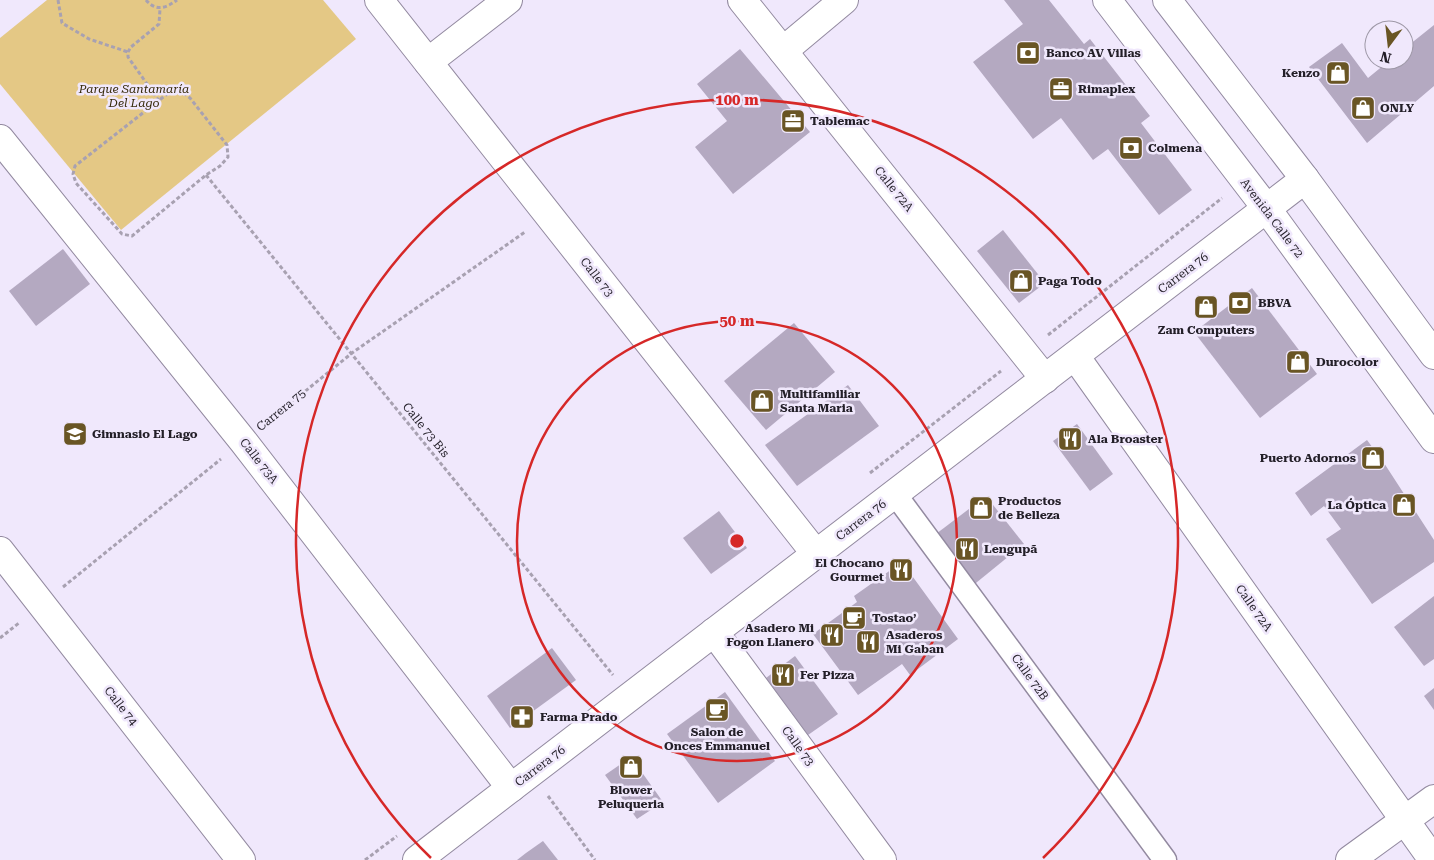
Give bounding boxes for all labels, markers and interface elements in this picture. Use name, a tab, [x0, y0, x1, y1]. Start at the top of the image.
north arrow	[1364, 20, 1414, 70]
bank icon: Banco AV Villas	[1015, 40, 1041, 66]
place label: Banco AV Villas	[1046, 46, 1141, 60]
text: N	[1378, 48, 1393, 67]
shop icon: Kenzo	[1325, 60, 1351, 86]
place label: Kenzo	[1282, 66, 1320, 80]
office icon: Rimaplex	[1048, 76, 1074, 102]
park label: Parque Santamaría Del Lago	[78, 82, 189, 110]
place label: Rimaplex	[1078, 82, 1135, 96]
text: 100 m	[715, 91, 759, 109]
shop icon: ONLY	[1350, 95, 1376, 121]
place label: ONLY	[1380, 101, 1415, 115]
office icon: Tablemac	[780, 108, 806, 134]
place label: Tablemac	[810, 114, 870, 128]
bank icon: Colmena	[1118, 135, 1144, 161]
place label: Colmena	[1148, 141, 1202, 155]
street label: Calle 72A	[872, 164, 917, 215]
street label: Avenida Calle 72	[1238, 176, 1307, 261]
street label: Carrera 76	[1155, 249, 1211, 296]
street label: Calle 73	[577, 255, 617, 299]
shop icon: Paga Todo	[1008, 268, 1034, 294]
place label: Paga Todo	[1038, 274, 1102, 288]
bank icon: BBVA	[1227, 290, 1253, 316]
shop icon: Zam Computers	[1193, 294, 1219, 320]
place label: BBVA	[1258, 296, 1292, 310]
text: 50 m	[719, 312, 755, 330]
place label: Zam Computers	[1158, 323, 1254, 337]
shop icon: Durocolor	[1285, 349, 1311, 375]
place label: Durocolor	[1316, 355, 1379, 369]
street label: Carrera 75	[254, 386, 309, 434]
place label: Multifamiliar Santa Maria	[780, 387, 861, 415]
shop icon: Multifamiliar Santa Maria	[749, 388, 775, 414]
street label: Calle 73 Bis	[400, 400, 452, 460]
school or university icon: Gimnasio El Lago	[62, 421, 88, 447]
restaurant icon: Ala Broaster	[1057, 426, 1083, 452]
place label: Gimnasio El Lago	[92, 427, 198, 441]
place label: Ala Broaster	[1088, 432, 1164, 446]
street label: Calle 73A	[237, 435, 282, 487]
shop icon: Puerto Adornos	[1360, 445, 1386, 471]
place label: Puerto Adornos	[1260, 451, 1356, 465]
shop icon: La Óptica	[1391, 492, 1417, 518]
place label: Productos de Belleza	[998, 494, 1061, 522]
shop icon: Productos de Belleza	[968, 495, 994, 521]
street label: Carrera 76	[833, 496, 889, 543]
place label: La Óptica	[1327, 498, 1386, 512]
centre of rings	[728, 532, 746, 550]
restaurant icon: Lengupã	[954, 536, 980, 562]
place label: Lengupã	[984, 542, 1037, 556]
place label: El Chocano Gourmet	[815, 556, 884, 584]
restaurant icon: El Chocano Gourmet	[888, 557, 914, 583]
street label: Calle 72A	[1233, 582, 1276, 635]
cafe icon: Tostao’	[841, 605, 867, 631]
place label: Tostao’	[872, 611, 916, 625]
place label: Asadero Mi Fogon Llanero	[727, 621, 814, 649]
restaurant icon: Asadero Mi Fogon Llanero	[819, 622, 845, 648]
place label: Asaderos Mi Gaban	[886, 628, 944, 656]
restaurant icon: Asaderos Mi Gaban	[855, 629, 881, 655]
street label: Calle 72B	[1009, 651, 1051, 703]
restaurant icon: Fer Pizza	[770, 662, 796, 688]
place label: Fer Pizza	[800, 668, 854, 682]
street label: Calle 74	[101, 684, 141, 728]
cafe icon: Salon de Onces Emmanuel	[704, 697, 730, 723]
pharmacy icon: Farma Prado	[509, 704, 535, 730]
place label: Farma Prado	[540, 710, 618, 724]
street label: Calle 73	[779, 723, 817, 769]
place label: Salon de Onces Emmanuel	[664, 725, 770, 753]
street label: Carrera 76	[512, 742, 568, 789]
shop icon: Blower Peluqueria	[618, 754, 644, 780]
place label: Blower Peluqueria	[598, 783, 664, 811]

